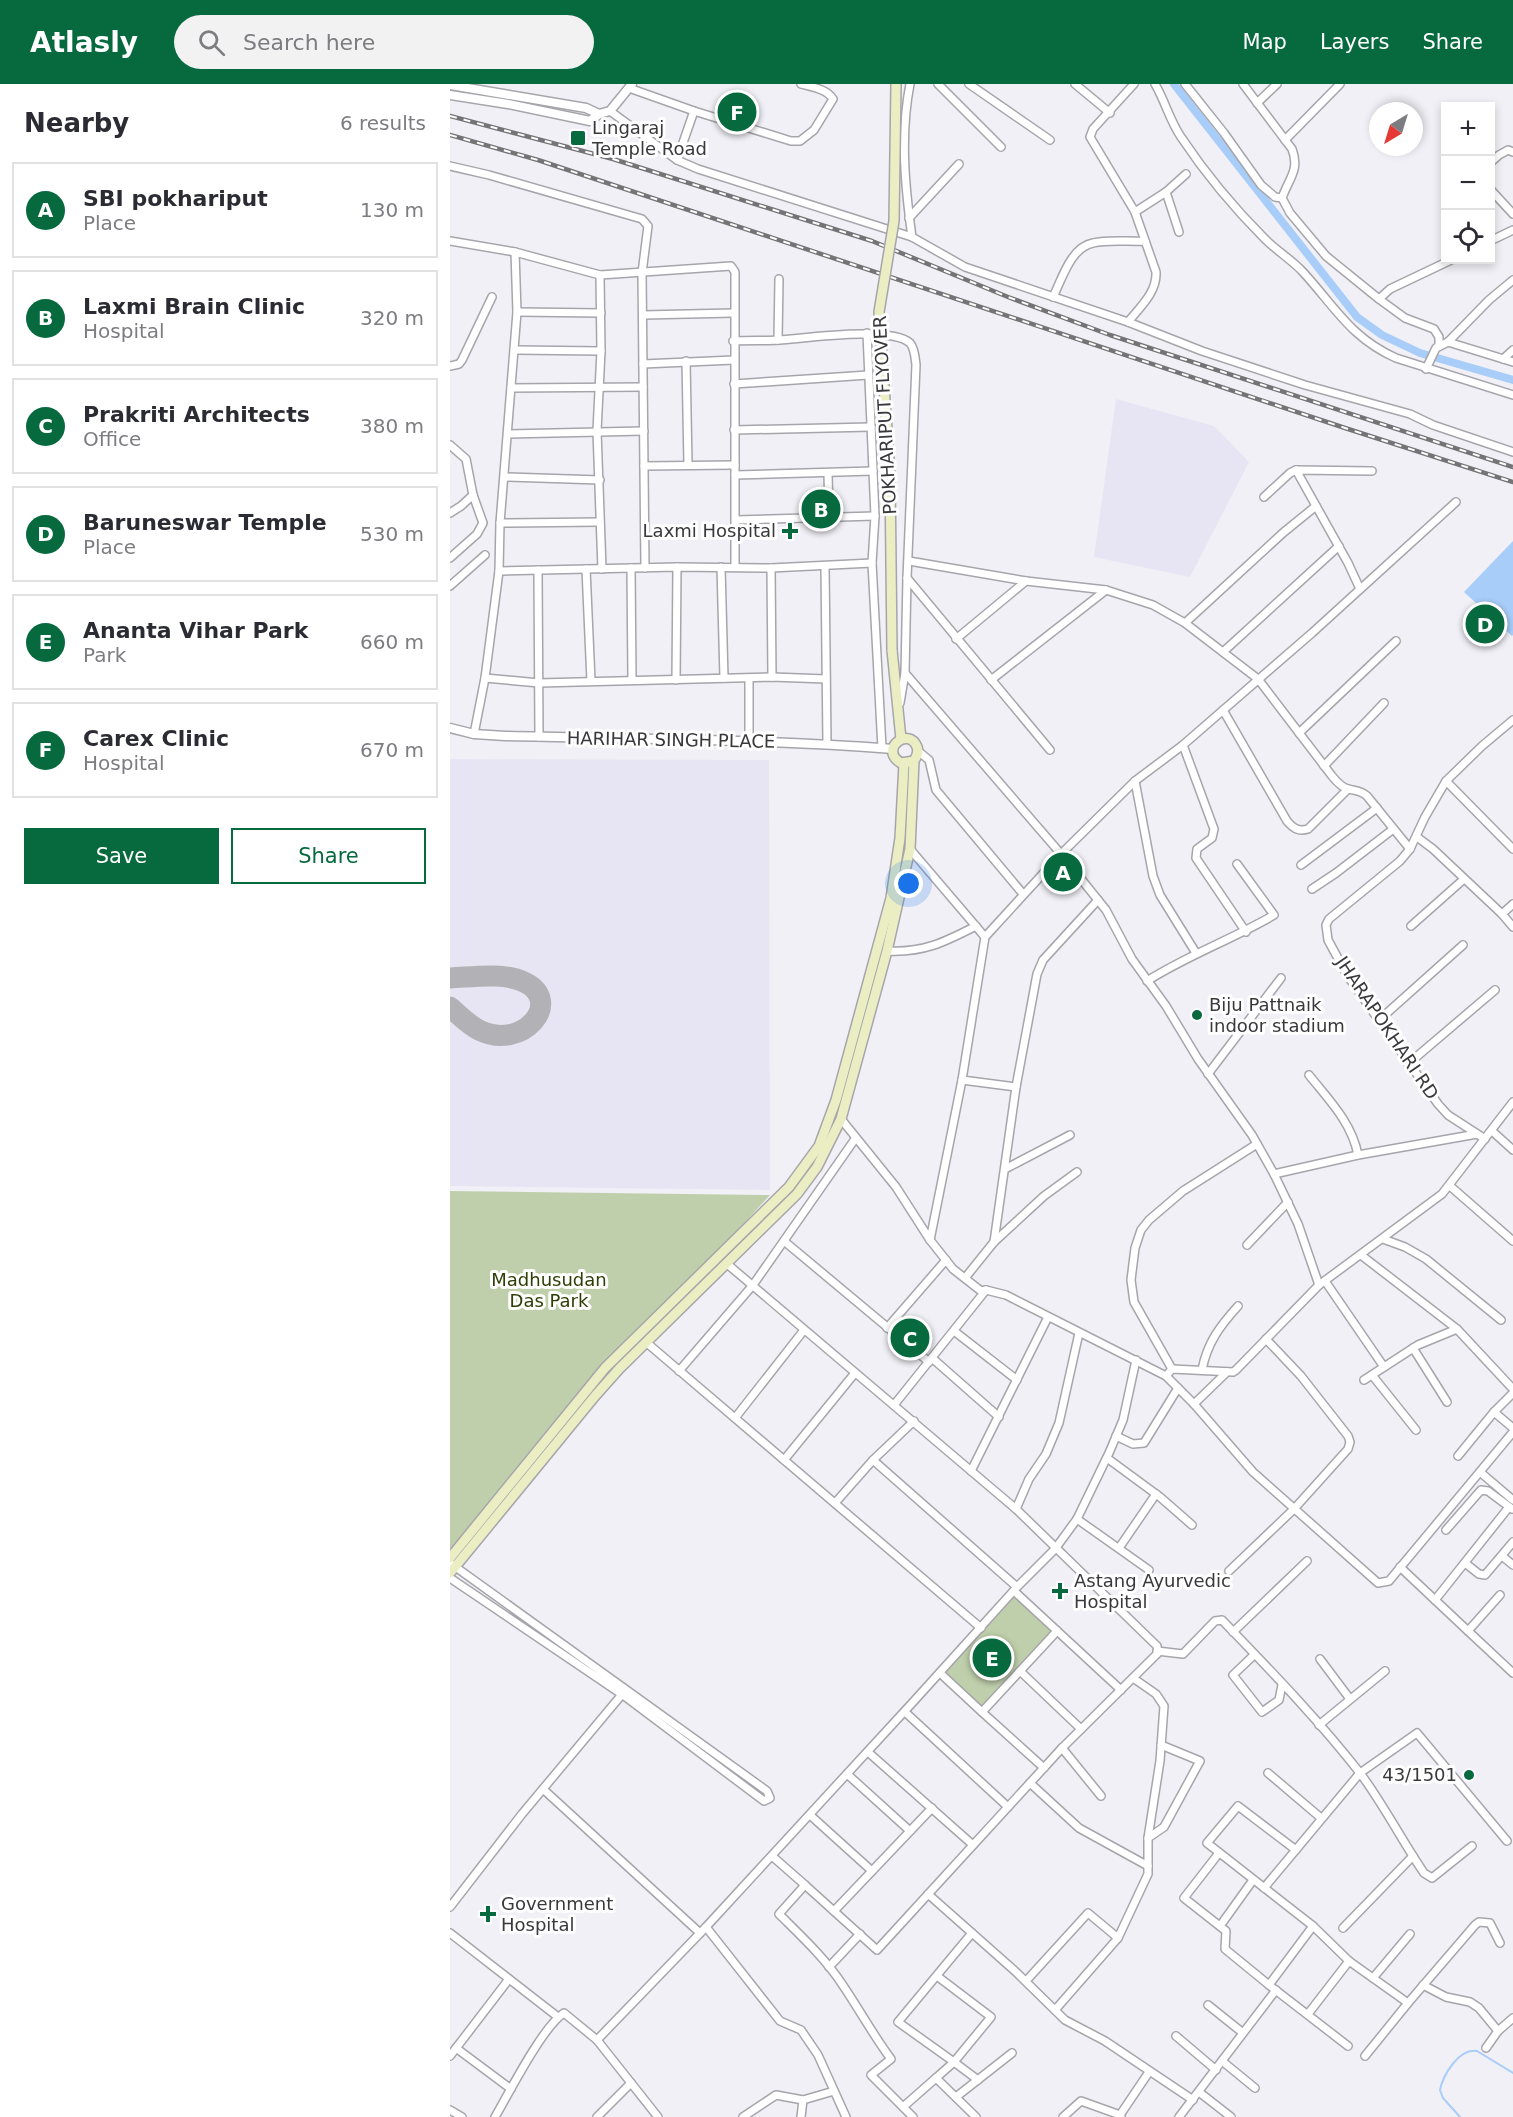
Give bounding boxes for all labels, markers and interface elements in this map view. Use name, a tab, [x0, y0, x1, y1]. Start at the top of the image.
search box	[174, 15, 594, 69]
text: Atlasly	[30, 26, 138, 59]
icon: search	[195, 26, 228, 59]
text: Search here	[243, 30, 375, 55]
text: Map	[1243, 30, 1287, 54]
text: Layers	[1320, 30, 1389, 54]
text: Share	[1422, 30, 1483, 54]
pin: F	[718, 90, 756, 135]
north arrow	[1369, 102, 1423, 156]
map controls	[1441, 102, 1495, 264]
button: +	[1441, 102, 1495, 156]
text: Nearby	[24, 108, 129, 138]
text: 6 results	[340, 111, 426, 135]
place label: Lingaraj Temple Road	[591, 117, 707, 159]
marker: Lingaraj Temple Road	[569, 129, 587, 147]
button: −	[1441, 156, 1495, 210]
text: SBI pokhariput	[83, 186, 268, 211]
text: A	[38, 198, 53, 222]
text: 130 m	[360, 198, 424, 222]
button: locate	[1441, 210, 1495, 264]
text: Place	[83, 211, 136, 235]
text: Laxmi Brain Clinic	[83, 294, 305, 319]
text: B	[38, 306, 53, 330]
text: 320 m	[360, 306, 424, 330]
street label: POKHARIPUT FLYOVER	[869, 315, 900, 515]
text: Hospital	[83, 319, 165, 343]
text: Prakriti Architects	[83, 402, 310, 427]
text: C	[38, 414, 53, 438]
text: 380 m	[360, 414, 424, 438]
text: Office	[83, 427, 141, 451]
pin: B	[802, 486, 841, 532]
text: Baruneswar Temple	[83, 510, 327, 535]
place label: Laxmi Hospital	[643, 520, 776, 541]
text: D	[37, 522, 54, 546]
text: 530 m	[360, 522, 424, 546]
marker: Laxmi Hospital	[781, 522, 799, 540]
text: Place	[83, 535, 136, 559]
pin: D	[1466, 602, 1504, 646]
text: Ananta Vihar Park	[83, 618, 308, 643]
text: E	[39, 630, 52, 654]
text: 660 m	[360, 630, 424, 654]
text: Park	[83, 643, 126, 667]
text: Carex Clinic	[83, 726, 229, 751]
street label: HARIHAR SINGH PLACE	[567, 727, 775, 752]
text: F	[39, 738, 52, 762]
text: 670 m	[360, 738, 424, 762]
text: Hospital	[83, 751, 165, 775]
button: Save	[24, 828, 219, 884]
button: Share	[231, 828, 426, 884]
pin: A	[1044, 850, 1082, 894]
your location	[894, 869, 923, 898]
street label: JHARAPOKHARI RD	[1331, 951, 1443, 1103]
place label: Biju Pattnaik indoor stadium	[1209, 994, 1345, 1036]
marker: Biju Pattnaik indoor stadium	[1190, 1008, 1204, 1022]
park label: Madhusudan Das Park	[491, 1269, 607, 1311]
pin: C	[890, 1316, 930, 1360]
place label: Astang Ayurvedic Hospital	[1074, 1570, 1231, 1612]
marker: Astang Ayurvedic Hospital	[1051, 1582, 1069, 1600]
pin: E	[972, 1636, 1012, 1680]
place label: 43/1501	[1382, 1764, 1457, 1785]
marker: 43/1501	[1462, 1768, 1476, 1782]
place label: Government Hospital	[501, 1893, 613, 1935]
marker: Government Hospital	[479, 1905, 497, 1923]

